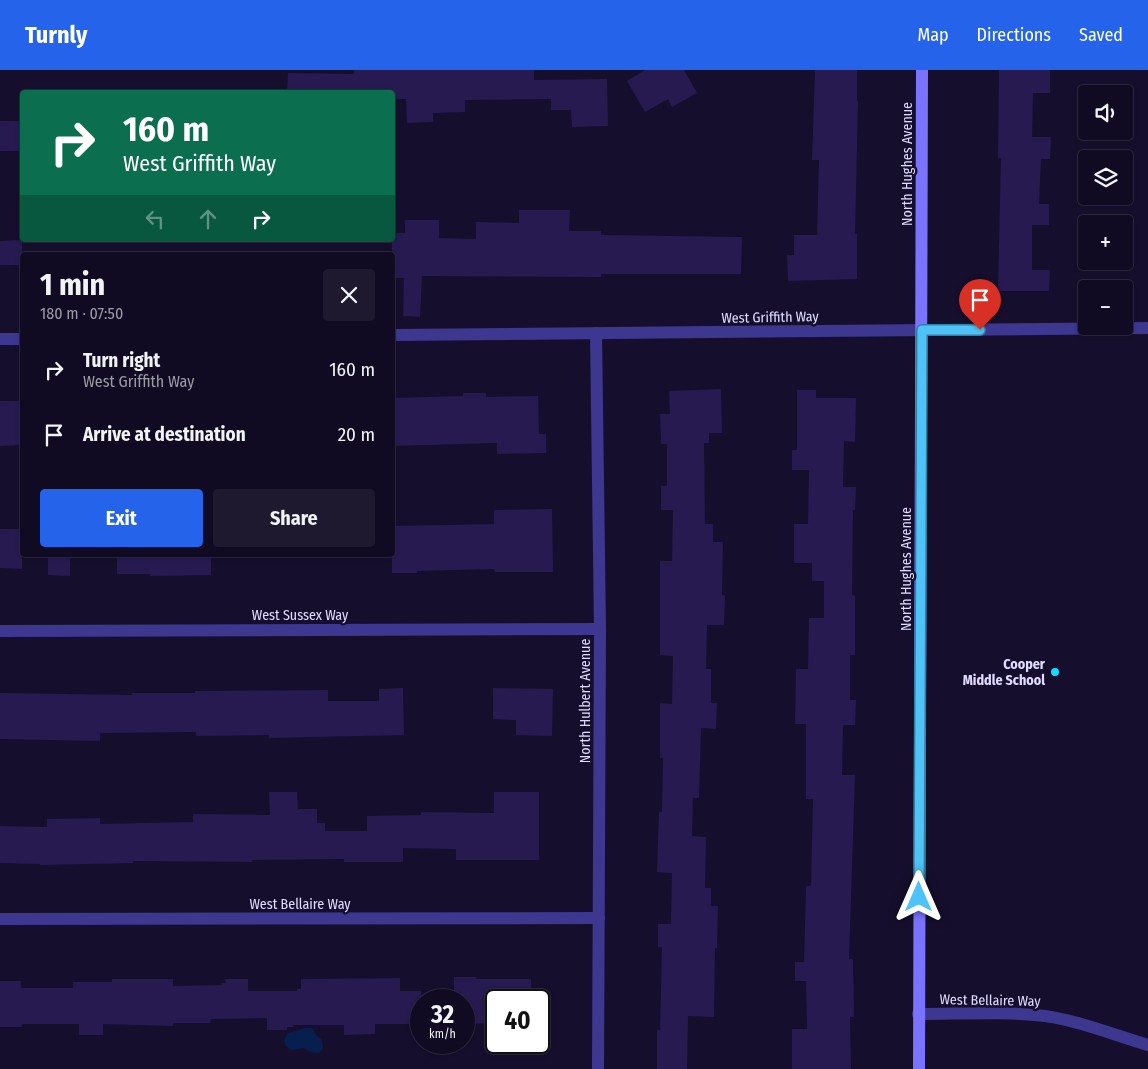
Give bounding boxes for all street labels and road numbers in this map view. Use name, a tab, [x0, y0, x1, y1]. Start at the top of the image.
street label: North Hughes Avenue	[899, 102, 916, 226]
street label: West Griffith Way	[721, 308, 820, 327]
street label: North Hughes Avenue	[898, 507, 915, 631]
street label: West Sussex Way	[252, 607, 349, 624]
street label: North Hulbert Avenue	[577, 639, 594, 763]
street label: West Bellaire Way	[249, 896, 351, 913]
street label: West Bellaire Way	[939, 991, 1041, 1010]

